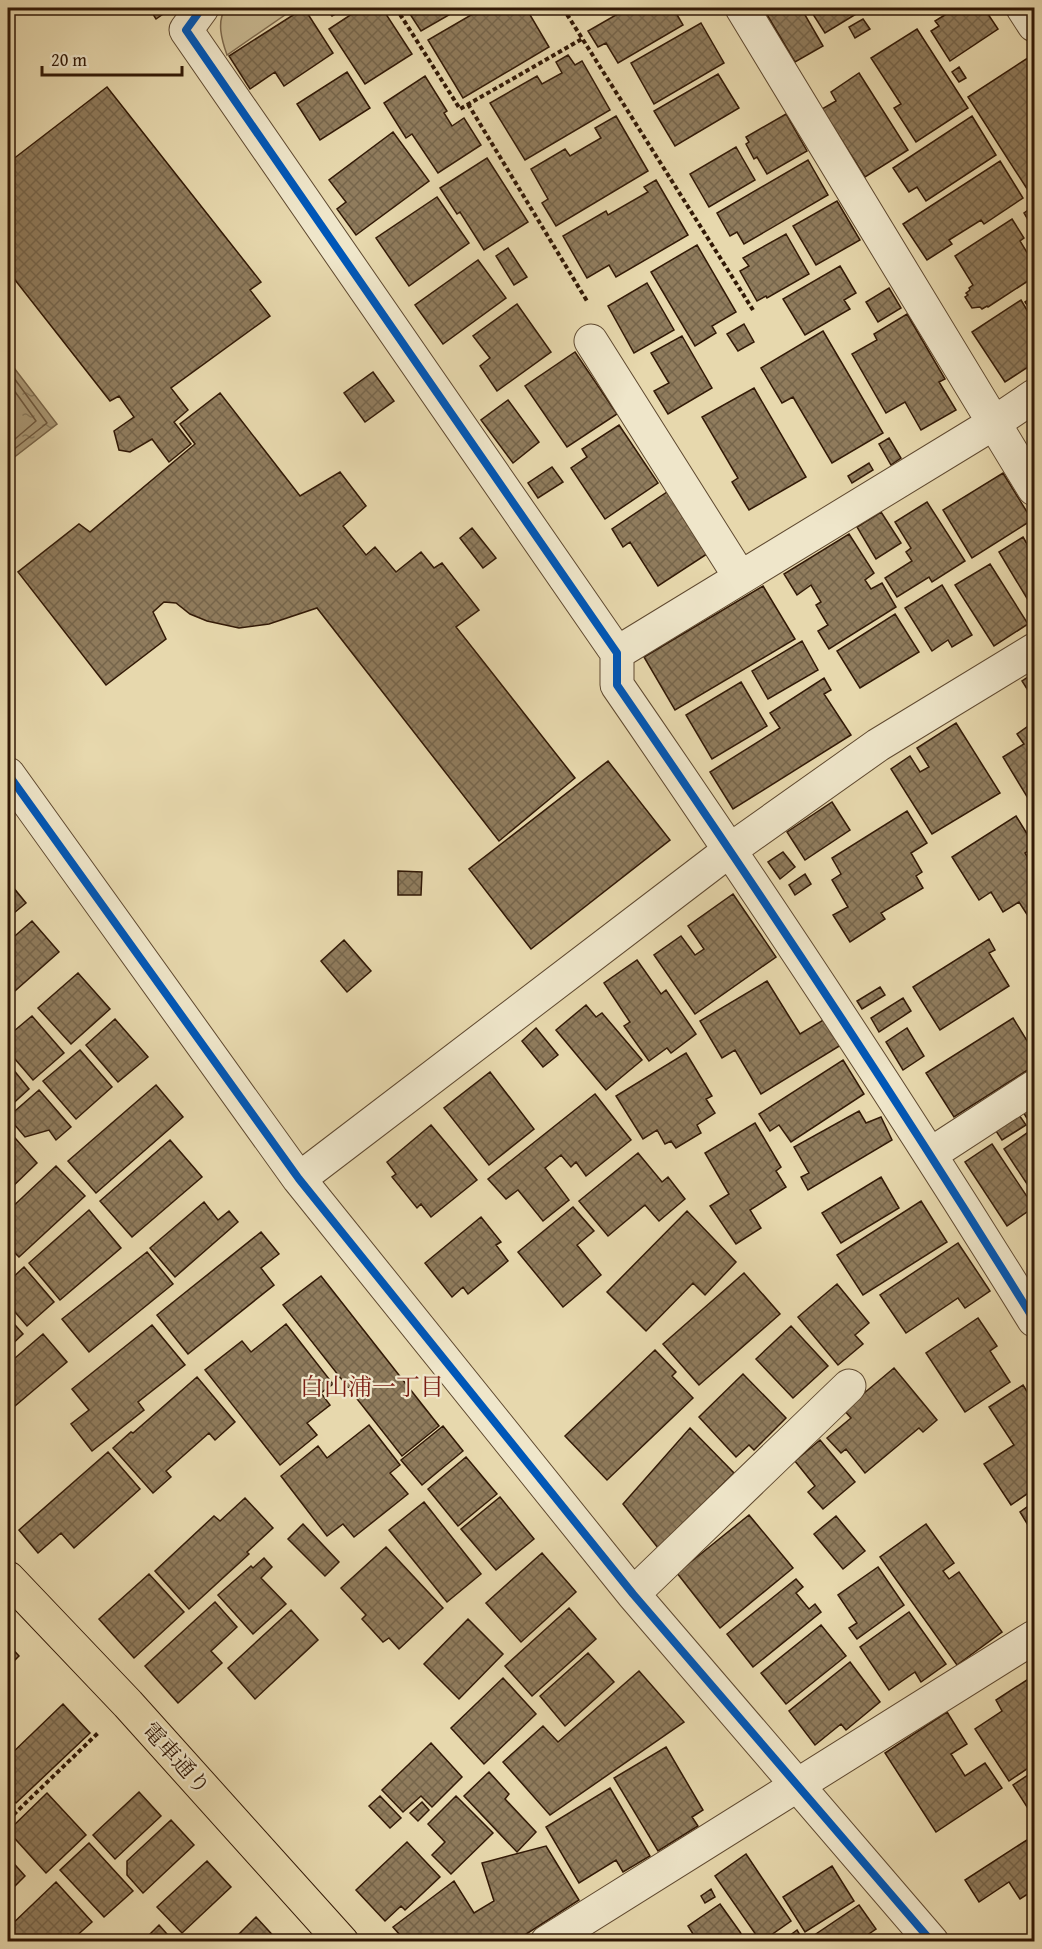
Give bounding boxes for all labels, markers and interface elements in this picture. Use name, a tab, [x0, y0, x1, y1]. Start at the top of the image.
scale bar	[42, 39, 182, 77]
text: 20 m	[51, 46, 87, 73]
district label: 白山浦一丁目	[300, 1369, 444, 1404]
street label: 電車通り	[136, 1715, 218, 1801]

